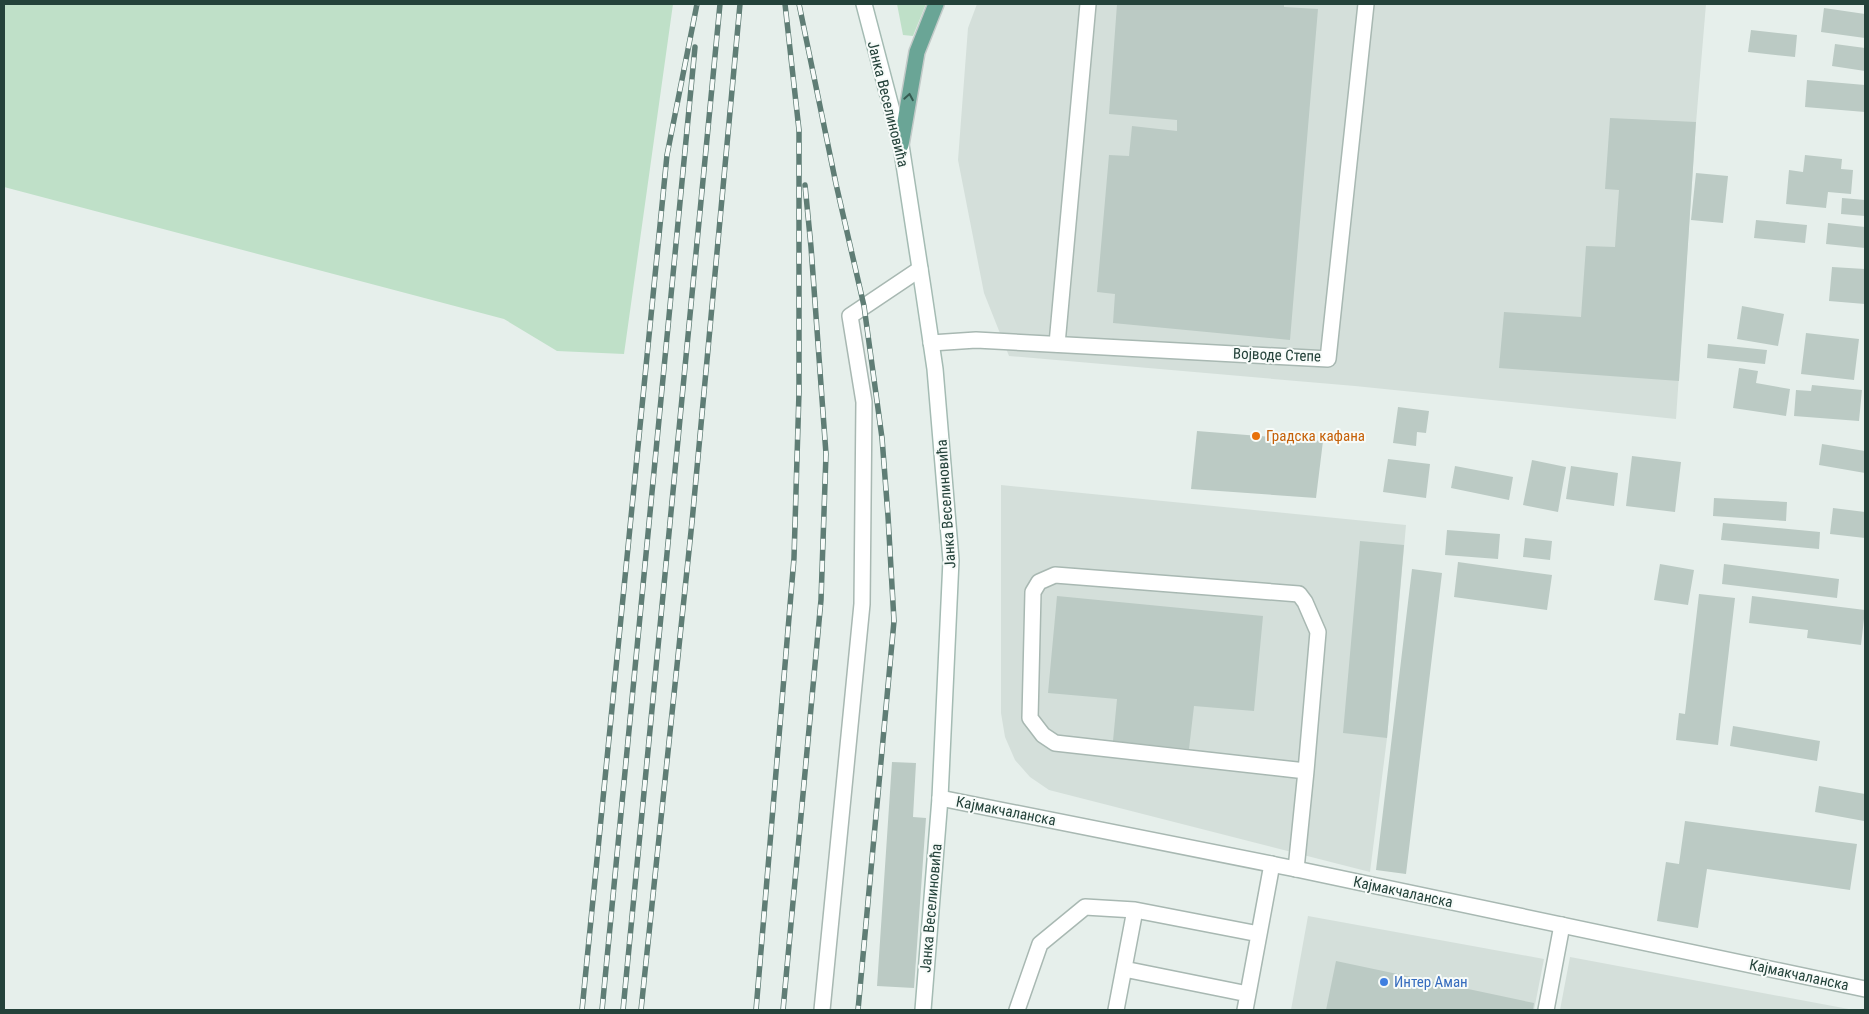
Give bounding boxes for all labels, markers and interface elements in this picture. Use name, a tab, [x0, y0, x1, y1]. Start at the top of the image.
street label: Јанка Веселиновића	[864, 39, 912, 169]
one-way arrow	[904, 93, 914, 102]
street label: Војводе Степе	[1233, 344, 1321, 366]
place label: Градска кафана	[1266, 427, 1365, 445]
marker: Градска кафана	[1250, 430, 1262, 442]
street label: Јанка Веселиновића	[933, 439, 959, 569]
street label: Кајмакчаланска	[955, 793, 1057, 829]
street label: Јанка Веселиновића	[916, 843, 946, 973]
street label: Кајмакчаланска	[1352, 873, 1454, 911]
street label: Кајмакчаланска	[1748, 956, 1850, 994]
place label: Интер Аман	[1394, 973, 1468, 991]
marker: Интер Аман	[1378, 976, 1390, 988]

